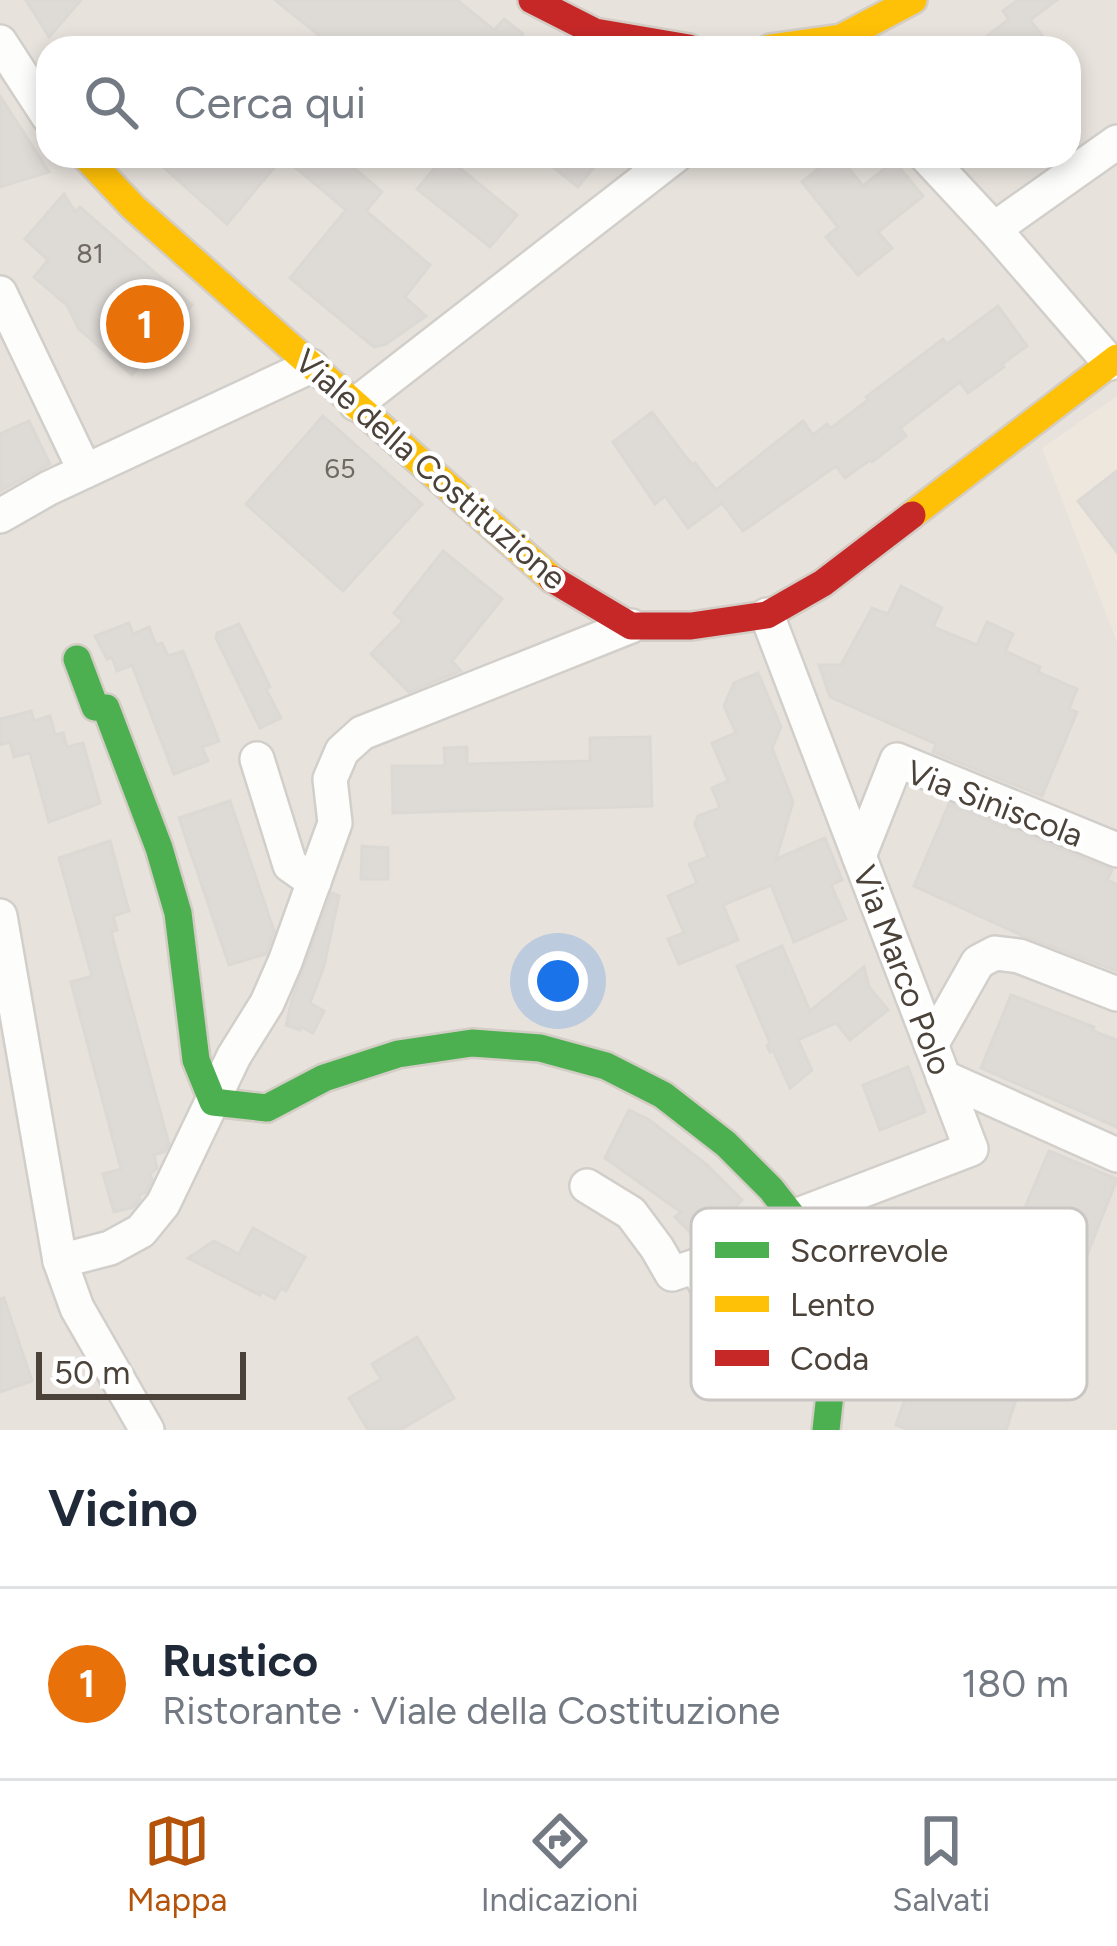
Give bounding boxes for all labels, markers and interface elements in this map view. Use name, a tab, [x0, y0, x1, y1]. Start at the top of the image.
search box	[36, 36, 1081, 168]
icon: search	[78, 69, 144, 135]
text: Cerca qui	[174, 75, 366, 129]
house number: 81	[76, 237, 104, 270]
pin: 1	[106, 279, 184, 369]
street label: Viale della Costituzione	[287, 341, 574, 598]
house number: 65	[325, 452, 355, 485]
street label: Via Siniscola	[901, 752, 1089, 855]
street label: Via Marco Polo	[845, 860, 960, 1080]
your location	[528, 951, 588, 1011]
legend	[691, 1208, 1087, 1400]
text: Scorrevole	[790, 1231, 948, 1270]
text: Lento	[790, 1285, 875, 1324]
text: Coda	[790, 1339, 869, 1378]
scale bar	[36, 1346, 246, 1399]
text: 50 m	[54, 1353, 130, 1392]
text: Vicino	[48, 1478, 198, 1539]
text: Rustico	[162, 1633, 318, 1687]
text: 1	[79, 1660, 95, 1707]
text: 180 m	[961, 1660, 1069, 1707]
text: Ristorante · Viale della Costituzione	[162, 1687, 780, 1734]
tab: Mappa	[127, 1808, 227, 1919]
tab: Indicazioni	[481, 1808, 639, 1919]
tab: Salvati	[892, 1808, 990, 1919]

